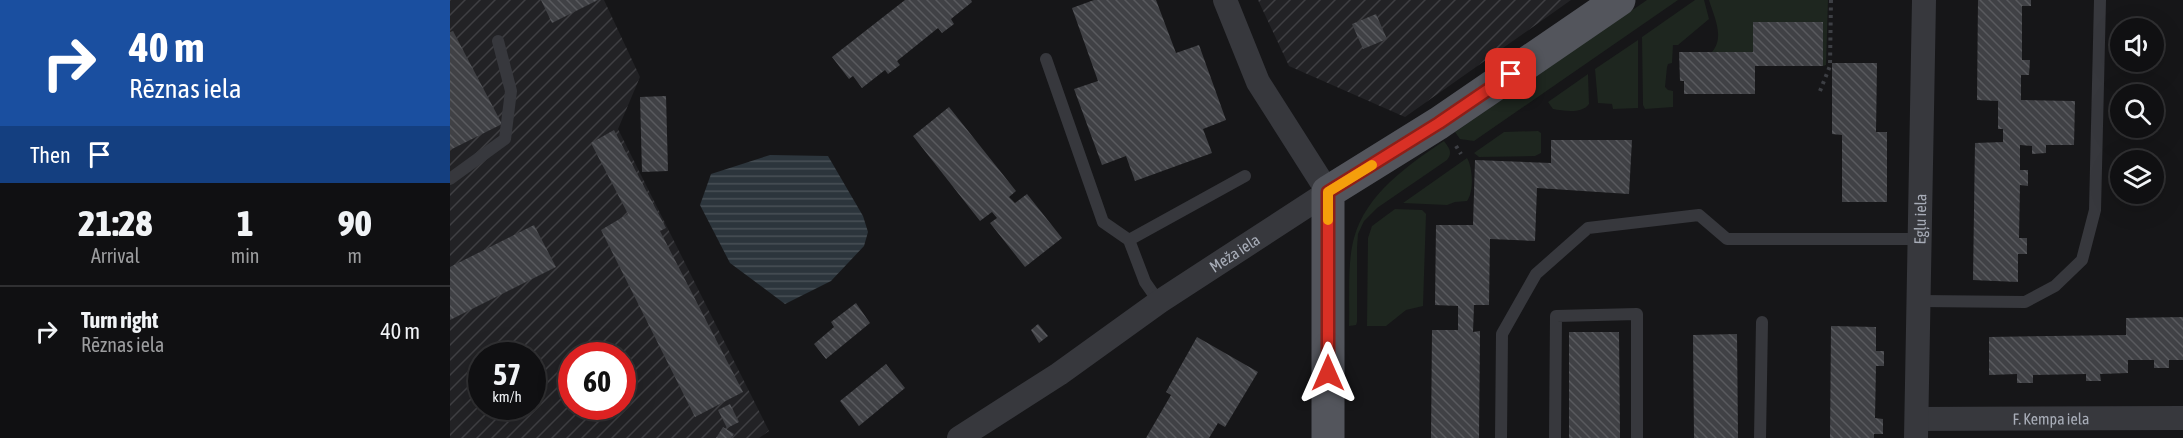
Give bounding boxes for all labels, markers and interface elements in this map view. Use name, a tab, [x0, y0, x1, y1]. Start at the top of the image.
map controls	[2110, 18, 2164, 204]
button: sound	[2110, 18, 2164, 72]
text: 40 m	[129, 23, 204, 71]
icon: right	[30, 24, 108, 102]
pin	[1485, 48, 1536, 99]
icon: arrive	[1494, 57, 1527, 90]
text: Rēznas iela	[129, 73, 242, 104]
button: search	[2110, 84, 2164, 138]
icon: arrive	[83, 138, 116, 171]
text: Then	[30, 142, 71, 168]
button: layers	[2110, 150, 2164, 204]
street label: Egļu iela	[1911, 194, 1930, 244]
text: 21:28	[78, 202, 152, 244]
text: 1	[237, 202, 254, 244]
text: 90	[338, 202, 372, 244]
street label: Meža iela	[1206, 230, 1263, 276]
text: Arrival	[91, 244, 140, 267]
text: min	[231, 244, 259, 267]
text: m	[348, 244, 362, 267]
text: Turn right	[81, 307, 158, 333]
icon: right	[30, 315, 63, 348]
text: 40 m	[380, 318, 420, 344]
text: Rēznas iela	[81, 333, 164, 356]
position arrow	[1296, 341, 1360, 405]
speed limit sign: 60	[558, 342, 636, 420]
text: 57	[493, 357, 521, 391]
text: km/h	[492, 388, 522, 405]
street label: F. Kempa iela	[2012, 409, 2090, 429]

